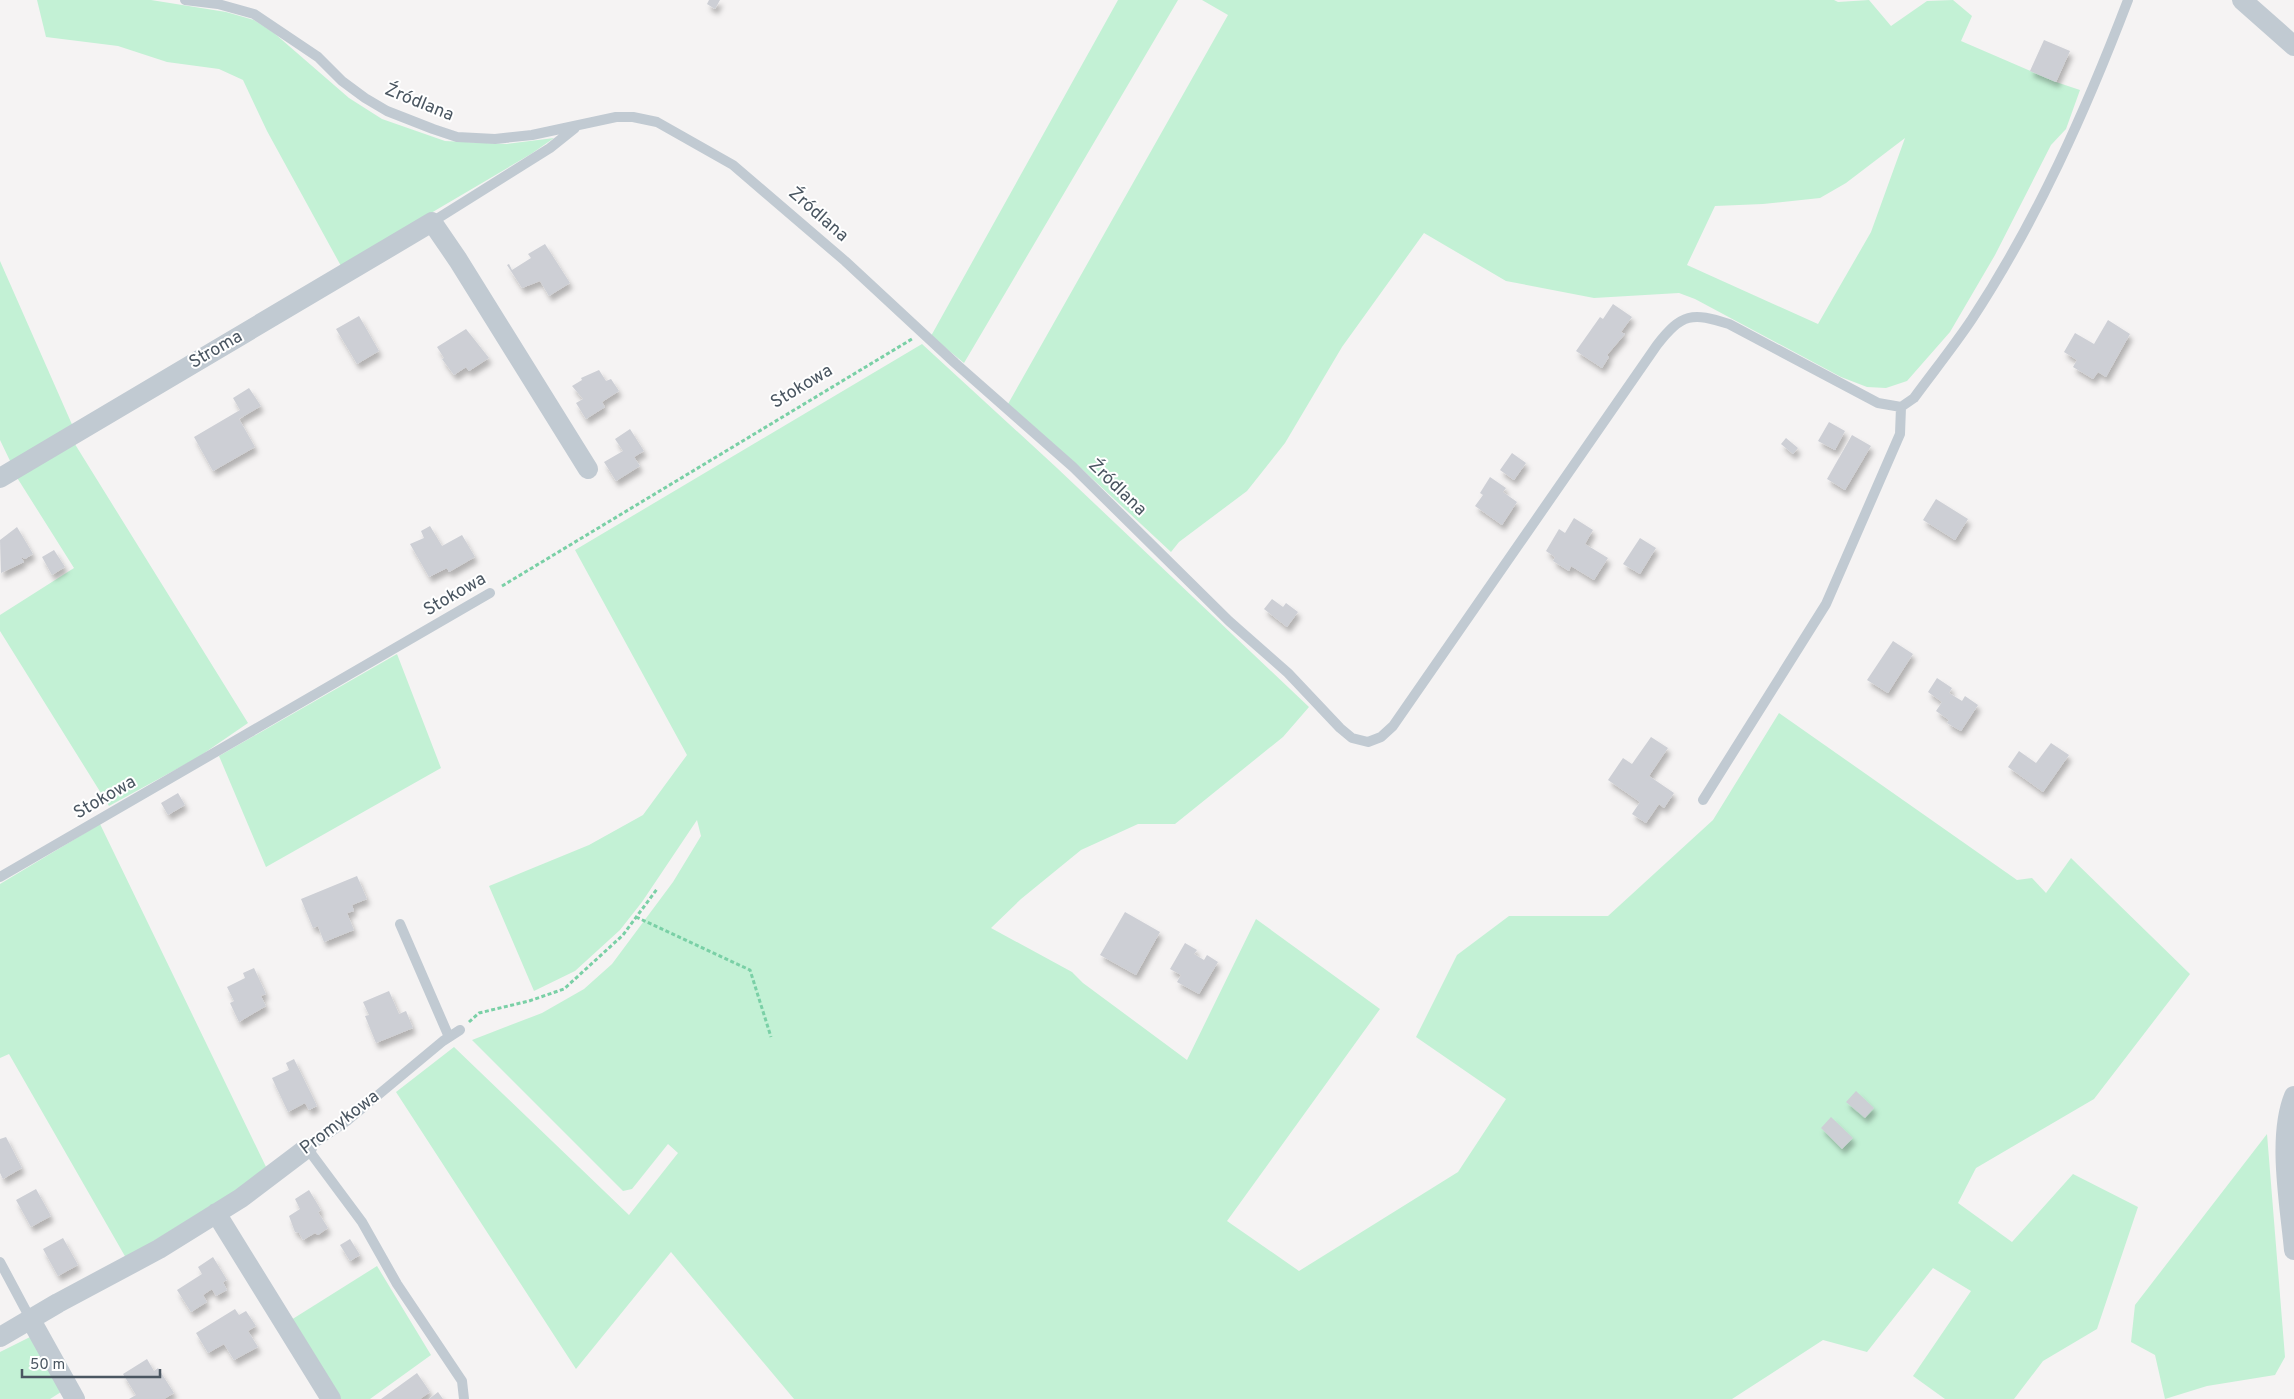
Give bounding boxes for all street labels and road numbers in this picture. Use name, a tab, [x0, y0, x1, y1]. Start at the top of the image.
street label: Źródlana	[381, 77, 458, 127]
street label: Źródlana	[783, 181, 854, 247]
street label: Stroma	[185, 326, 247, 374]
street label: Stokowa	[767, 360, 837, 414]
street label: Źródlana	[1083, 453, 1152, 521]
street label: Stokowa	[420, 568, 490, 622]
street label: Stokowa	[70, 771, 140, 825]
street label: Promykowa	[296, 1086, 384, 1160]

